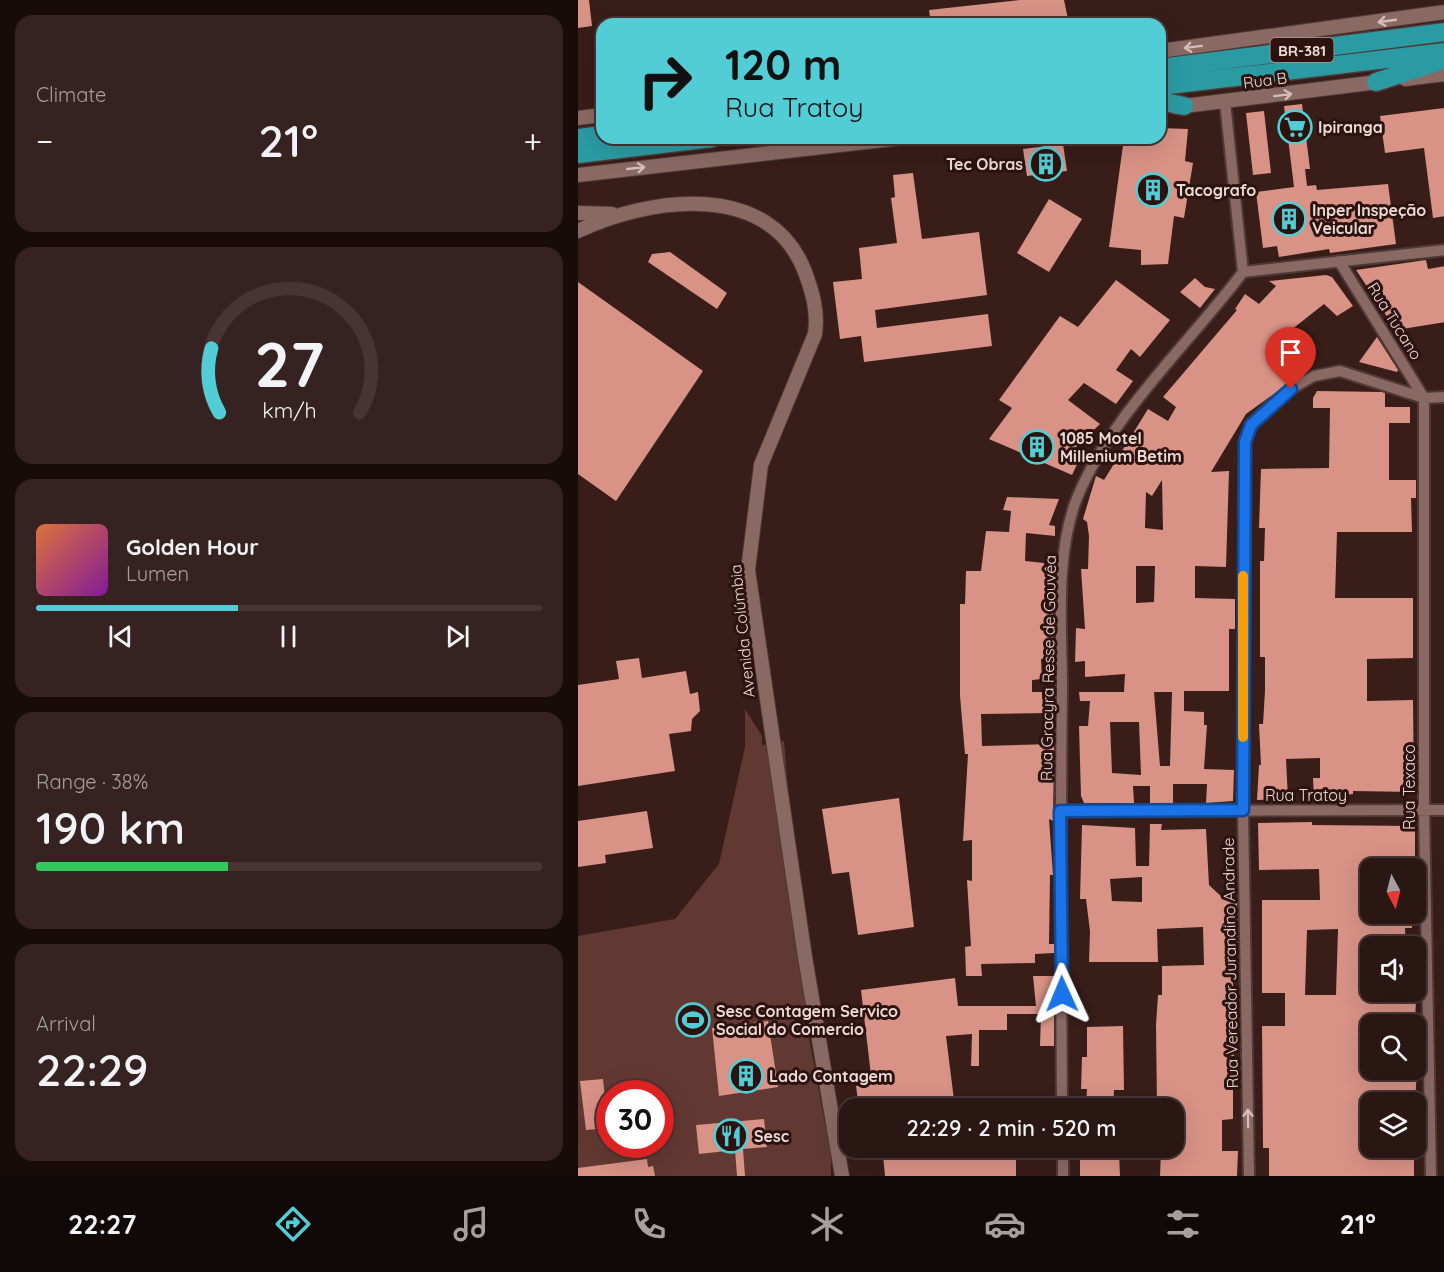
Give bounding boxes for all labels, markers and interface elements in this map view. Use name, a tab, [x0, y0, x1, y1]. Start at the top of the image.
one-way arrow	[1377, 15, 1397, 26]
text: 120 m	[725, 38, 842, 91]
road number: BR-381	[1270, 38, 1334, 62]
one-way arrow	[1184, 41, 1204, 52]
icon: right	[626, 42, 704, 120]
street label: Rua B	[1242, 67, 1288, 93]
text: Climate	[36, 82, 106, 107]
one-way arrow	[1272, 89, 1292, 100]
text: Rua Tratoy	[725, 90, 864, 124]
supermarket icon: Ipiranga	[1277, 109, 1313, 145]
text: 21°	[259, 112, 318, 168]
place label: Ipiranga	[1318, 117, 1383, 137]
text: −	[36, 120, 53, 161]
text: +	[523, 120, 542, 161]
building icon: Tec Obras	[1028, 146, 1064, 182]
place label: Tec Obras	[946, 154, 1023, 174]
one-way arrow	[626, 162, 646, 173]
building icon: Tacografo	[1135, 172, 1171, 208]
place label: Tacografo	[1176, 180, 1256, 200]
place label: Inper Inspeção Veicular	[1312, 200, 1426, 238]
building icon: Inper Inspeção Veicular	[1271, 201, 1307, 237]
street label: Rua Tucano	[1363, 279, 1427, 363]
text: 27	[254, 325, 324, 403]
pin	[1265, 327, 1316, 389]
icon: arrive	[1274, 336, 1307, 369]
text: km/h	[262, 397, 316, 423]
place label: 1085 Motel Millenium Betim	[1060, 428, 1182, 466]
building icon: 1085 Motel Millenium Betim	[1019, 429, 1055, 465]
text: Golden Hour	[126, 533, 259, 561]
street label: Rua Gracyra Resse de Gouvêa	[1036, 555, 1060, 781]
text: Lumen	[126, 561, 189, 586]
street label: Avenida Colúmbia	[725, 563, 759, 699]
icon: previous	[104, 620, 137, 653]
icon: pause	[272, 620, 305, 653]
icon: next	[441, 620, 474, 653]
street label: Rua Texaco	[1399, 744, 1419, 830]
text: Range · 38%	[36, 769, 148, 794]
street label: Rua Tratoy	[1265, 785, 1347, 805]
text: 190 km	[36, 799, 185, 855]
street label: Rua Vereador Jurandino Andrade	[1218, 837, 1242, 1089]
north arrow	[1360, 858, 1426, 924]
map controls	[1360, 858, 1426, 1158]
button: sound	[1360, 936, 1426, 1002]
position arrow	[1030, 962, 1094, 1026]
place label: Sesc Contagem Servico Social do Comercio	[716, 1001, 898, 1039]
sports icon: Sesc Contagem Servico Social do Comercio	[675, 1002, 711, 1038]
text: Arrival	[36, 1011, 96, 1036]
button: search	[1360, 1014, 1426, 1080]
text: 22:29	[36, 1041, 149, 1097]
building icon: Lado Contagem	[728, 1058, 764, 1094]
place label: Lado Contagem	[769, 1066, 893, 1086]
speed limit sign: 30	[596, 1080, 674, 1158]
button: layers	[1360, 1092, 1426, 1158]
one-way arrow	[1242, 1108, 1254, 1128]
text: 22:29 · 2 min · 520 m	[906, 1114, 1117, 1142]
restaurant icon: Sesc	[713, 1118, 749, 1154]
place label: Sesc	[754, 1126, 789, 1146]
icon: directions	[272, 1203, 314, 1245]
icon: music	[450, 1203, 492, 1245]
icon: phone	[628, 1203, 670, 1245]
icon: climate	[806, 1203, 848, 1245]
icon: car	[984, 1203, 1026, 1245]
icon: filters	[1162, 1203, 1204, 1245]
text: 22:27	[68, 1207, 136, 1241]
text: 21°	[1339, 1207, 1376, 1241]

